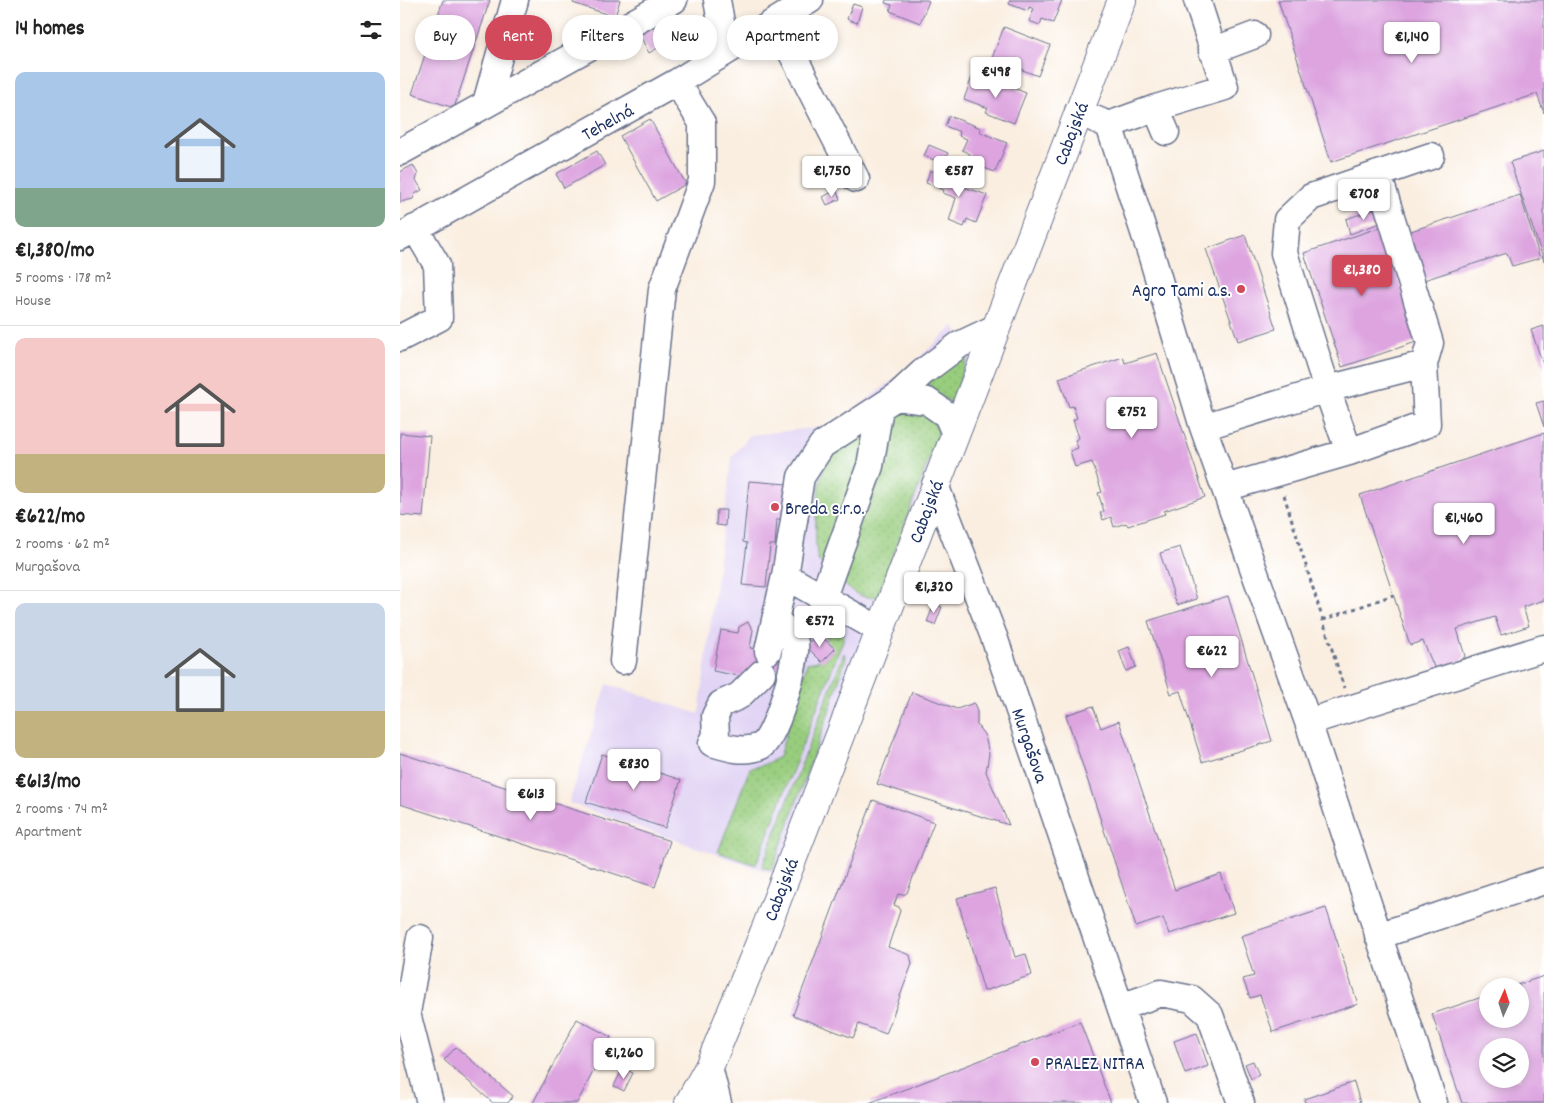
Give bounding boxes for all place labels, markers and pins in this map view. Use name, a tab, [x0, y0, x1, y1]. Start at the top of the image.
pin: €1,140	[1371, 22, 1453, 64]
pin: €498	[966, 56, 1026, 99]
pin: €1,750	[791, 156, 873, 198]
pin: €587	[929, 156, 989, 198]
pin: €708	[1334, 178, 1394, 221]
pin: €1,380	[1321, 254, 1403, 297]
place label: Agro Tami a.s.	[1132, 279, 1231, 306]
marker: Agro Tami a.s.	[1235, 283, 1247, 295]
pin: €752	[1102, 396, 1162, 439]
place label: Breda s.r.o.	[785, 497, 865, 524]
marker: Breda s.r.o.	[769, 501, 781, 513]
pin: €1,460	[1423, 502, 1505, 545]
pin: €1,320	[893, 572, 975, 614]
pin: €572	[790, 606, 850, 648]
pin: €622	[1182, 636, 1242, 678]
pin: €830	[604, 748, 664, 791]
pin: €613	[501, 778, 561, 821]
pin: €1,260	[583, 1038, 665, 1080]
place label: PRALEZ NITRA	[1045, 1052, 1145, 1079]
marker: PRALEZ NITRA	[1029, 1056, 1041, 1068]

